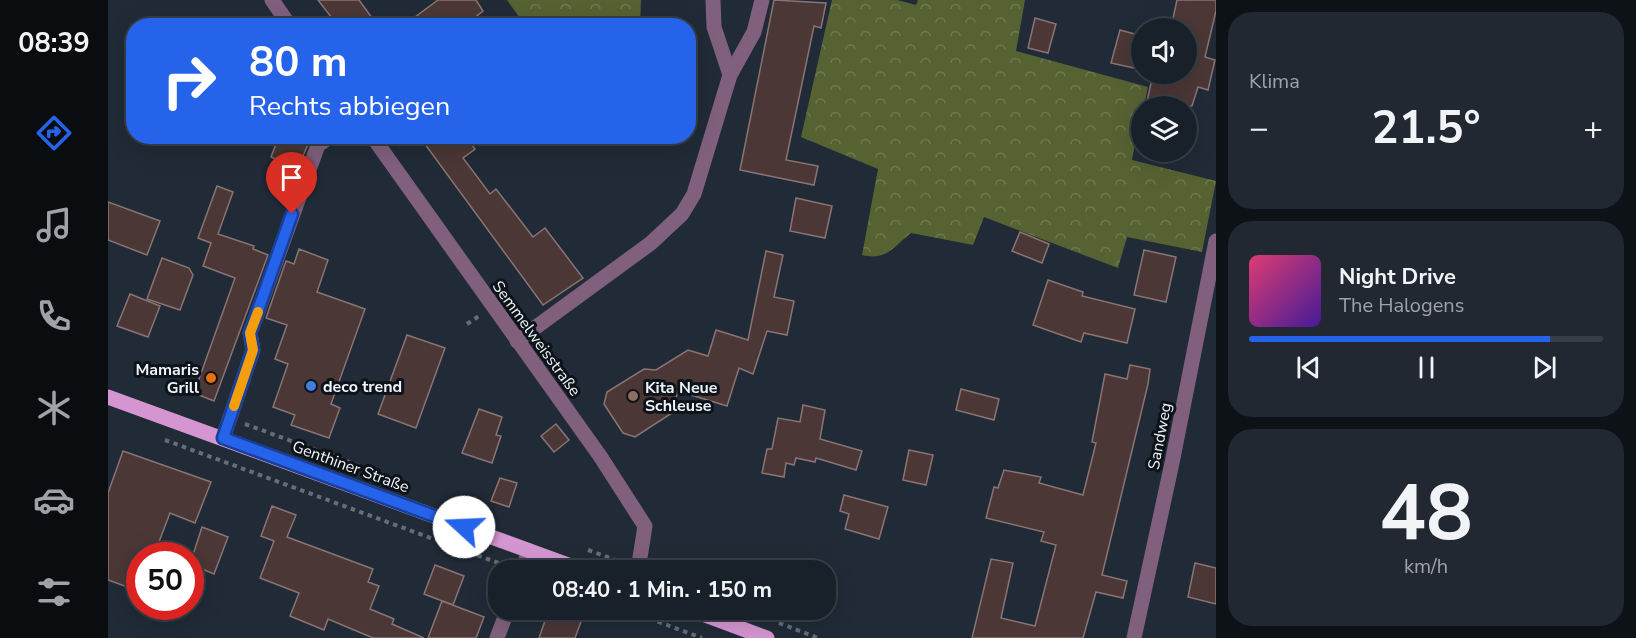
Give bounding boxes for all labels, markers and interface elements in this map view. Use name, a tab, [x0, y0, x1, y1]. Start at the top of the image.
map controls	[1131, 18, 1197, 162]
button: sound	[1131, 18, 1197, 84]
text: 08:39	[18, 25, 90, 62]
text: 80 m	[249, 34, 348, 91]
icon: right	[150, 42, 228, 120]
text: Klima	[1249, 68, 1300, 95]
text: Rechts abbiegen	[249, 88, 450, 125]
button: layers	[1131, 96, 1197, 162]
text: 21.5°	[1371, 98, 1481, 159]
text: −	[1249, 106, 1269, 151]
text: +	[1583, 106, 1603, 151]
icon: directions	[33, 112, 75, 154]
pin	[266, 152, 317, 214]
icon: arrive	[275, 161, 308, 194]
icon: music	[33, 204, 75, 246]
text: Night Drive	[1339, 262, 1456, 292]
street label: Semmelweisstraße	[487, 276, 586, 401]
text: The Halogens	[1339, 292, 1464, 319]
icon: phone	[33, 295, 75, 337]
icon: previous	[1292, 351, 1325, 384]
icon: pause	[1410, 351, 1443, 384]
icon: next	[1528, 351, 1561, 384]
place label: Mamaris Grill	[135, 359, 199, 399]
marker: Mamaris Grill	[204, 371, 218, 385]
place label: deco trend	[323, 376, 402, 398]
place label: Kita Neue Schleuse	[645, 377, 718, 417]
marker: deco trend	[304, 379, 318, 393]
icon: climate	[33, 387, 75, 429]
marker: Kita Neue Schleuse	[626, 389, 640, 403]
street label: Sandweg	[1143, 401, 1177, 472]
street label: Genthiner Straße	[289, 436, 412, 498]
text: 48	[1379, 460, 1473, 567]
icon: car	[33, 479, 75, 521]
position arrow	[432, 495, 496, 559]
speed limit sign: 50	[126, 542, 204, 620]
text: km/h	[1404, 553, 1448, 580]
icon: filters	[33, 571, 75, 613]
text: 08:40 · 1 Min. · 150 m	[552, 575, 772, 605]

